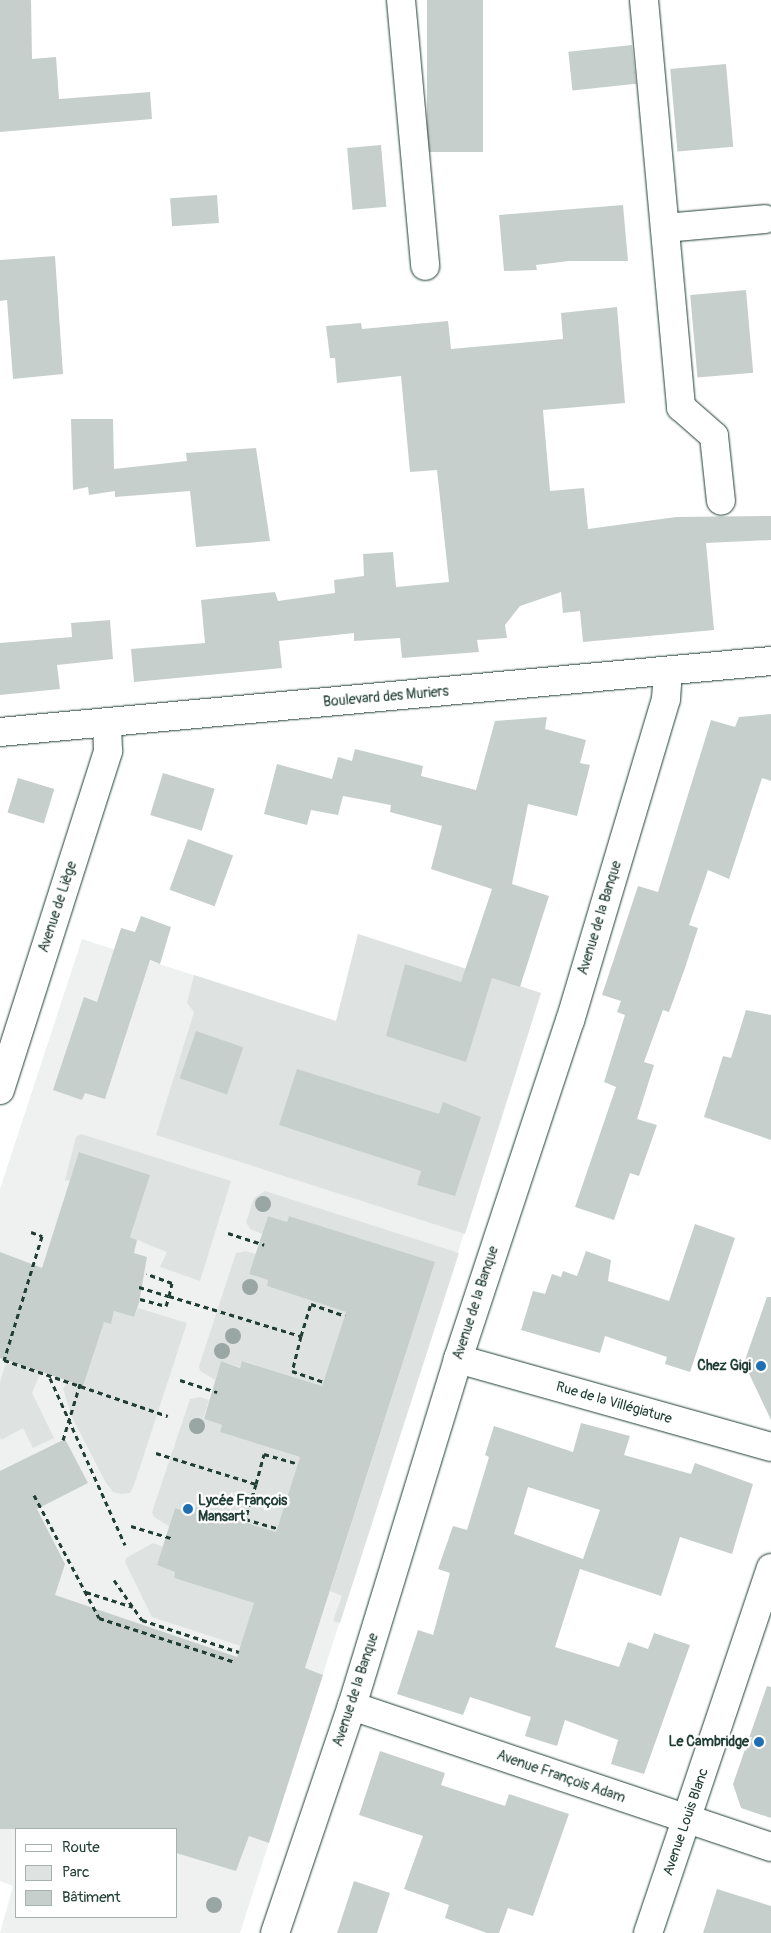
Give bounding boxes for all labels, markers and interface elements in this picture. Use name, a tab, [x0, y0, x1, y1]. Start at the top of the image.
street label: Boulevard des Muriers	[322, 683, 450, 711]
street label: Avenue de Liège	[35, 859, 81, 955]
street label: Avenue de la Banque	[575, 859, 625, 977]
street label: Avenue de la Banque	[450, 1244, 502, 1362]
place label: Chez Gigi	[697, 1358, 751, 1374]
marker: Chez Gigi	[755, 1360, 767, 1372]
street label: Rue de la Villégiature	[554, 1378, 674, 1428]
place label: Lycée François Mansart	[198, 1493, 287, 1525]
marker: Lycée François Mansart	[182, 1503, 194, 1515]
street label: Avenue de la Banque	[330, 1631, 382, 1749]
place label: Le Cambridge	[669, 1734, 749, 1750]
marker: Le Cambridge	[753, 1736, 765, 1748]
street label: Avenue François Adam	[494, 1747, 628, 1807]
street label: Avenue Louis Blanc	[660, 1766, 712, 1878]
legend	[15, 1828, 178, 1918]
text: Route	[62, 1838, 100, 1857]
text: Parc	[62, 1863, 90, 1882]
text: Bâtiment	[62, 1888, 121, 1907]

